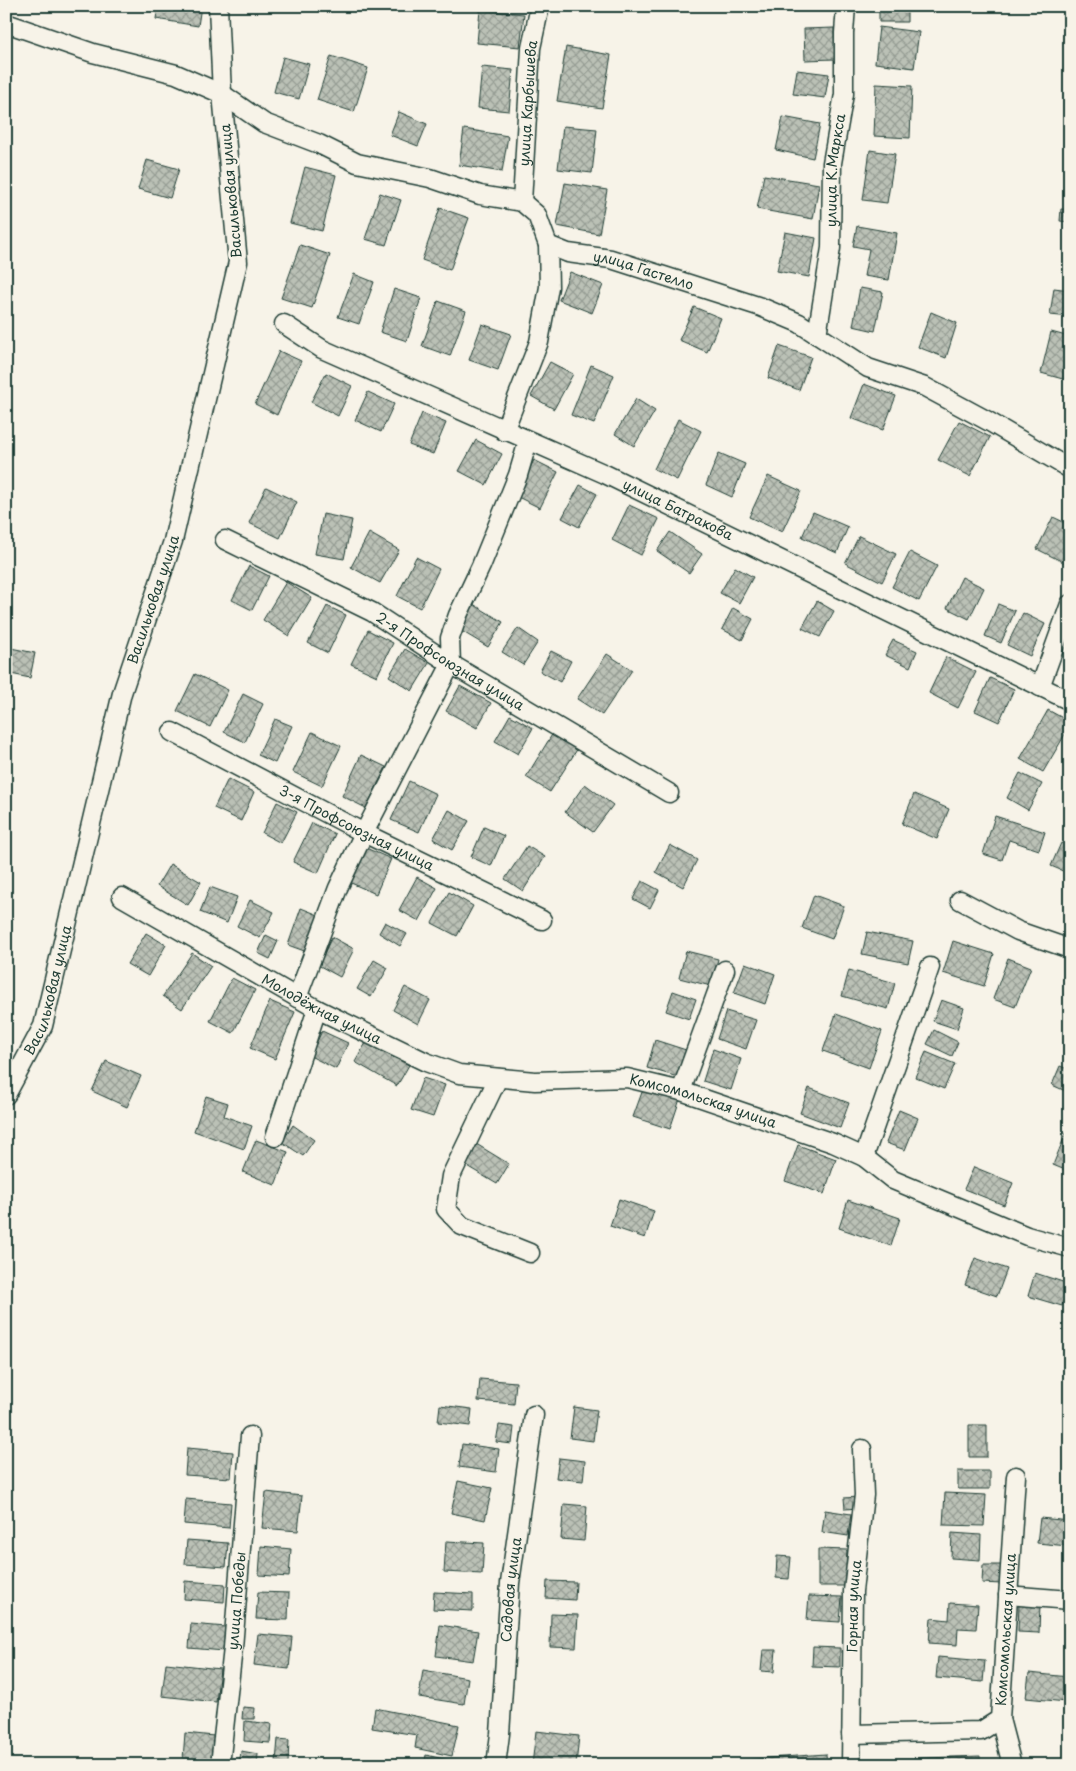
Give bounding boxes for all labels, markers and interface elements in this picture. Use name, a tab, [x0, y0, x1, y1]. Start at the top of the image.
street label: улица Карбышева	[513, 38, 543, 167]
street label: улица К.Маркса	[820, 112, 850, 227]
street label: Васильковая улица	[214, 123, 247, 259]
street label: улица Гастелло	[592, 246, 697, 295]
street label: улица Батракова	[619, 473, 737, 545]
street label: Васильковая улица	[121, 533, 184, 667]
street label: 2-я Профсоюзная улица	[372, 606, 529, 715]
street label: 3-я Профсоюзная улица	[276, 779, 438, 876]
street label: Васильковая улица	[18, 923, 77, 1059]
street label: Молодёжная улица	[258, 968, 385, 1049]
street label: Комсомольская улица	[628, 1068, 780, 1133]
street label: Садовая улица	[495, 1536, 526, 1643]
street label: улица Победы	[222, 1551, 251, 1651]
street label: Комсомольская улица	[990, 1553, 1021, 1707]
street label: Горная улица	[841, 1558, 867, 1652]

